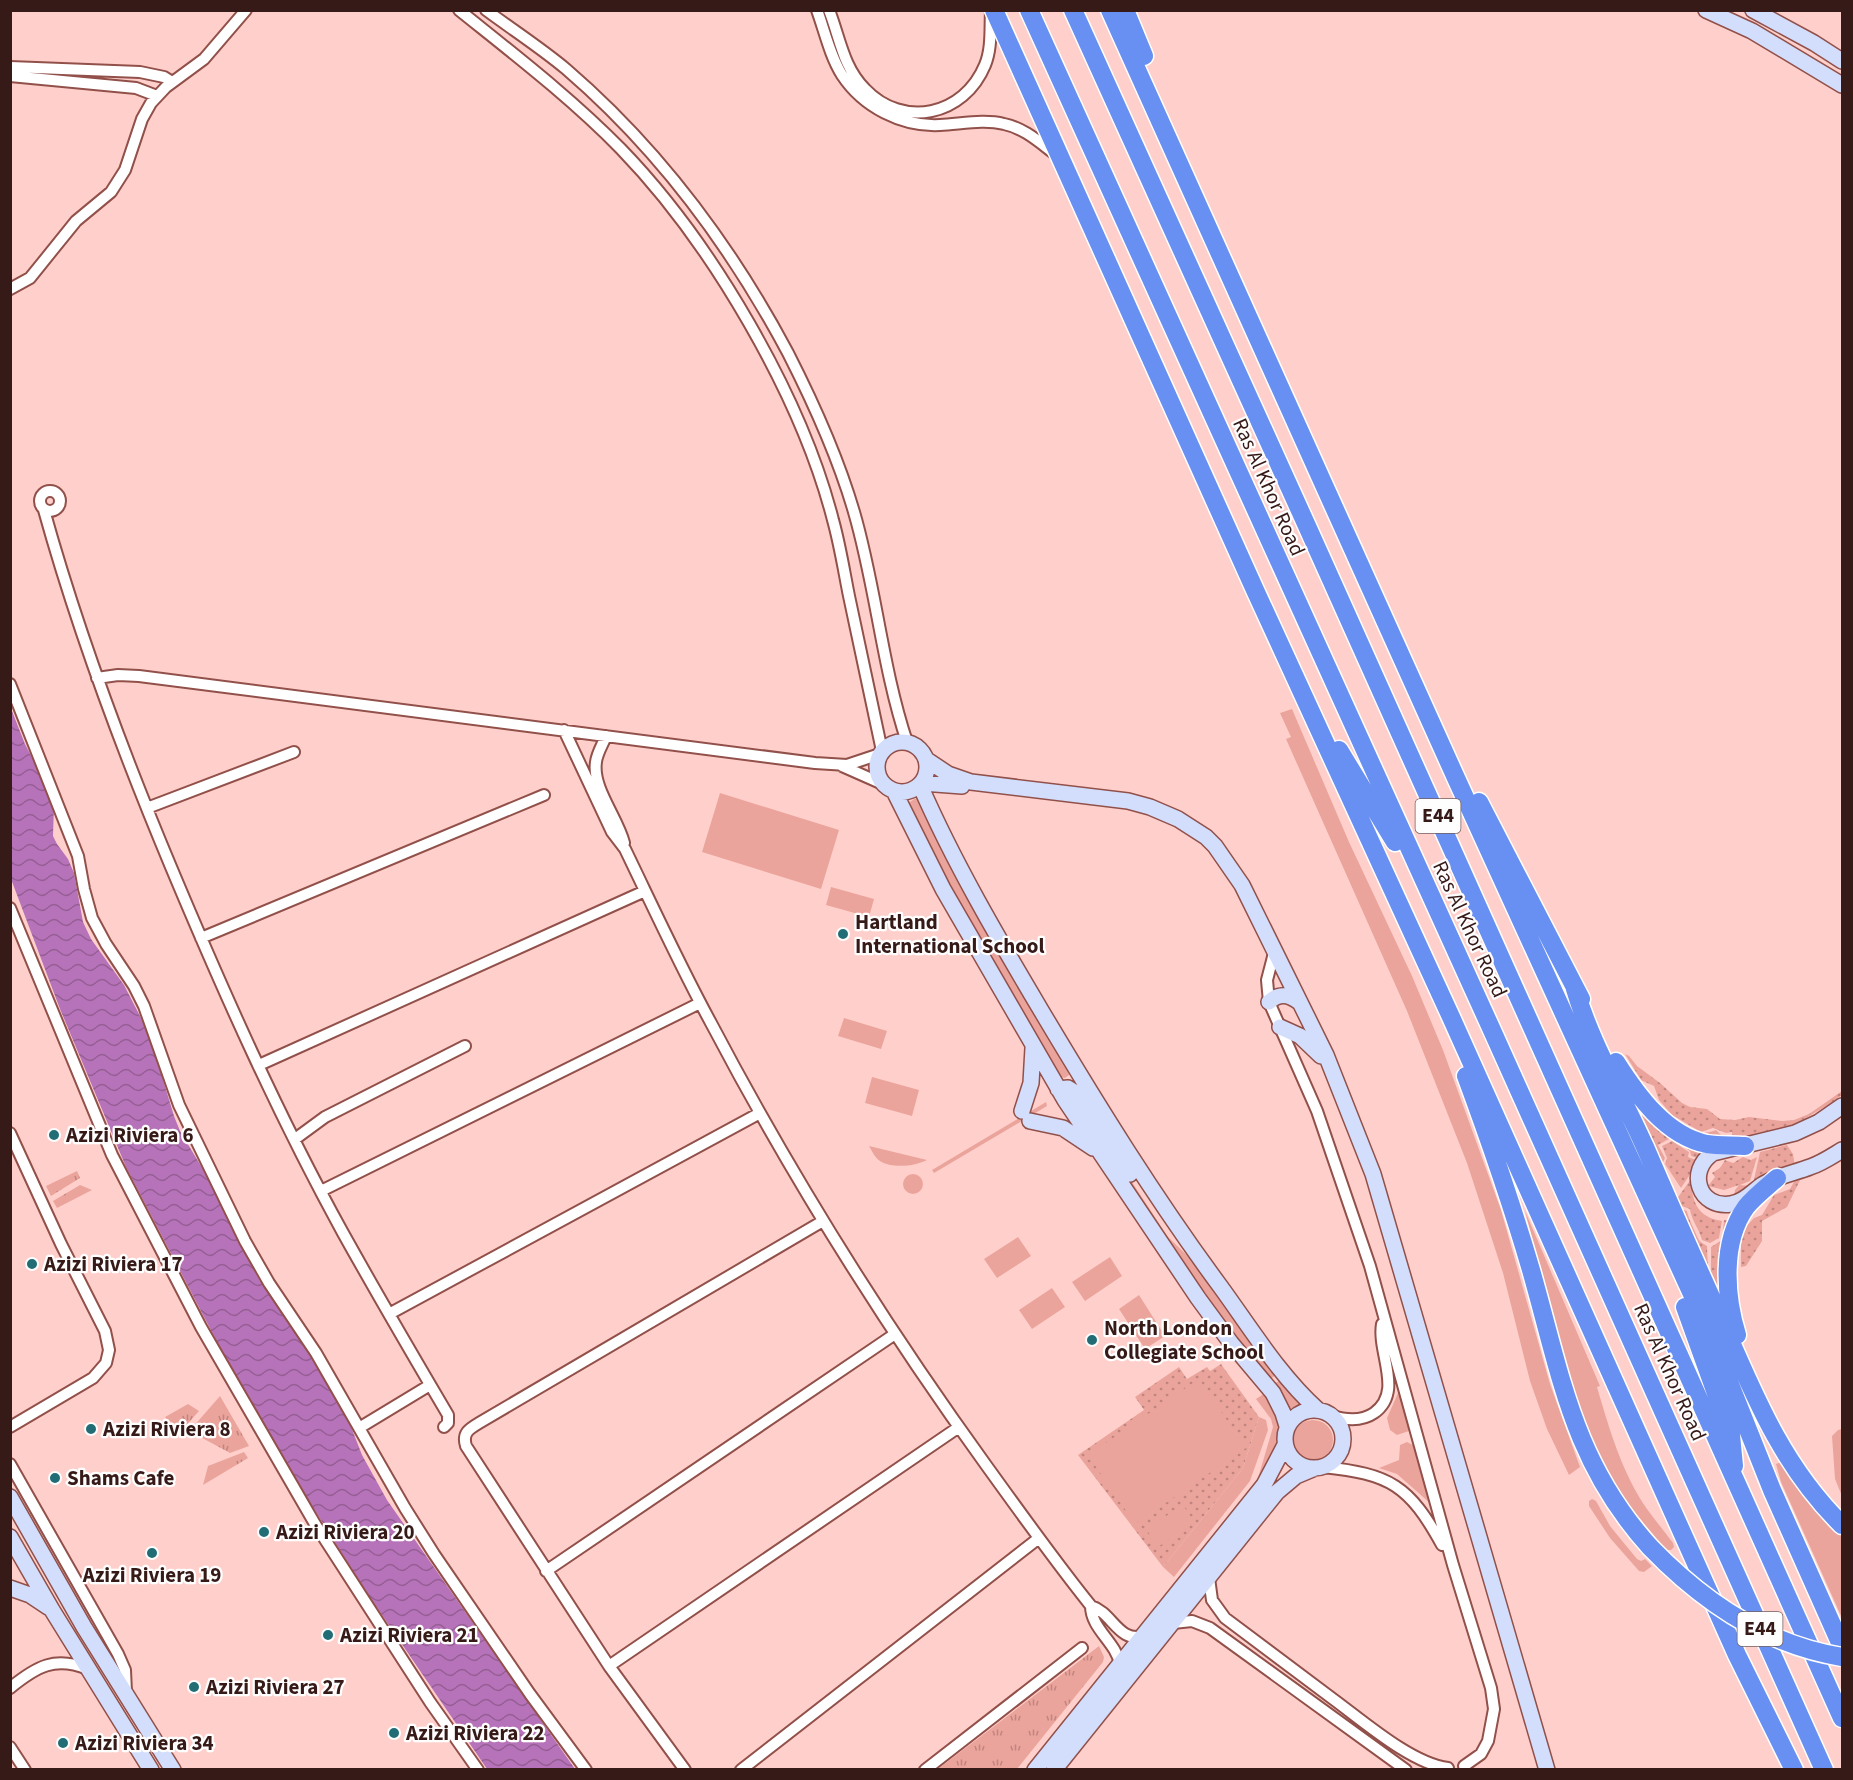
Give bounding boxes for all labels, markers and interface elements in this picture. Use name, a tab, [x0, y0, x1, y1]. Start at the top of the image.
street label: Ras Al Khor Road	[1225, 413, 1313, 561]
road number: E44	[1416, 799, 1460, 833]
street label: Ras Al Khor Road	[1425, 856, 1515, 1002]
place label: Hartland International School	[855, 907, 1045, 961]
marker: Hartland International School	[836, 927, 850, 941]
place label: Azizi Riviera 6	[65, 1120, 194, 1150]
marker: Azizi Riviera 6	[47, 1128, 61, 1142]
place label: Azizi Riviera 17	[43, 1249, 183, 1279]
marker: Azizi Riviera 17	[25, 1257, 39, 1271]
street label: Ras Al Khor Road	[1626, 1298, 1714, 1446]
place label: North London Collegiate School	[1104, 1313, 1264, 1367]
marker: North London Collegiate School	[1085, 1333, 1099, 1347]
place label: Azizi Riviera 8	[102, 1414, 231, 1444]
marker: Azizi Riviera 8	[84, 1422, 98, 1436]
place label: Shams Cafe	[67, 1463, 174, 1493]
marker: Shams Cafe	[48, 1471, 62, 1485]
place label: Azizi Riviera 20	[275, 1517, 415, 1547]
marker: Azizi Riviera 20	[257, 1525, 271, 1539]
marker: Azizi Riviera 19	[145, 1546, 159, 1560]
place label: Azizi Riviera 19	[82, 1560, 221, 1590]
road number: E44	[1738, 1612, 1782, 1646]
place label: Azizi Riviera 21	[339, 1620, 479, 1650]
marker: Azizi Riviera 21	[321, 1628, 335, 1642]
place label: Azizi Riviera 27	[205, 1672, 345, 1702]
marker: Azizi Riviera 27	[187, 1680, 201, 1694]
place label: Azizi Riviera 22	[405, 1718, 545, 1748]
marker: Azizi Riviera 22	[387, 1726, 401, 1740]
place label: Azizi Riviera 34	[74, 1728, 214, 1758]
marker: Azizi Riviera 34	[56, 1736, 70, 1750]

